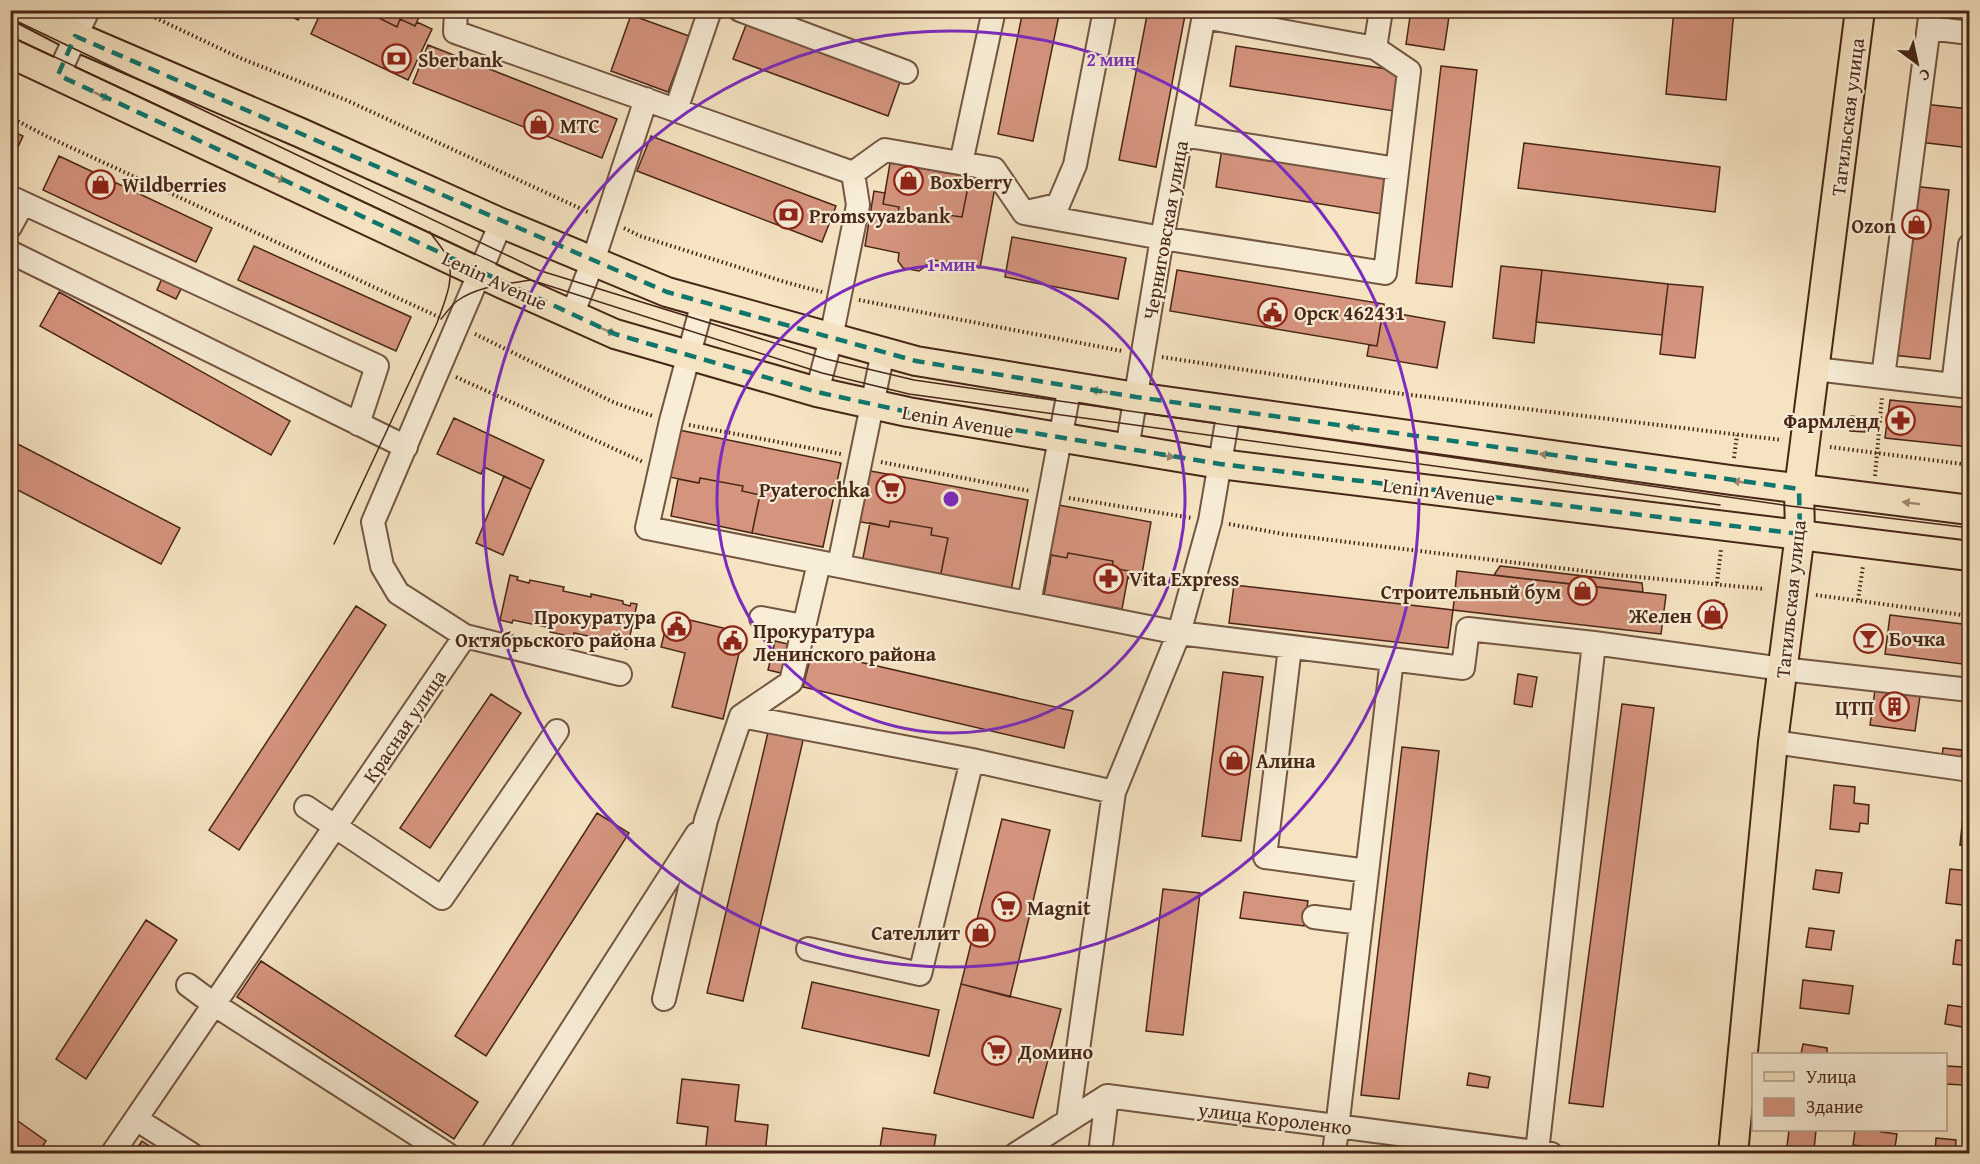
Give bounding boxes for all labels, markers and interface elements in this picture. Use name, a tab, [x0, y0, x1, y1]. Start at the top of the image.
north arrow	[1887, 33, 1947, 93]
street label: Тагильская улица	[1823, 36, 1871, 198]
bank icon: Sberbank	[381, 43, 413, 75]
place label: Sberbank	[418, 45, 503, 74]
text: 2 мин	[1086, 46, 1136, 73]
text: С	[1915, 63, 1935, 88]
one-way arrow	[93, 91, 110, 100]
shop icon: МТС	[523, 109, 555, 141]
place label: МТС	[560, 111, 600, 140]
street label: Черниговская улица	[1135, 138, 1195, 322]
shop icon: Boxberry	[893, 165, 925, 197]
place label: Boxberry	[930, 167, 1013, 196]
shop icon: Wildberries	[85, 168, 117, 200]
place label: Wildberries	[122, 170, 227, 199]
one-way arrow	[270, 173, 288, 183]
bank icon: Promsvyazbank	[772, 199, 804, 231]
place label: Promsvyazbank	[809, 201, 951, 230]
shop icon: Ozon	[1901, 209, 1933, 241]
place label: Ozon	[1851, 211, 1896, 240]
street label: Lenin Avenue	[438, 243, 552, 317]
text: 1 мин	[926, 251, 976, 278]
public building icon: Орск 462431	[1257, 296, 1289, 328]
place label: Орск 462431	[1294, 298, 1405, 327]
one-way arrow	[599, 326, 617, 336]
one-way arrow	[1090, 386, 1109, 395]
street label: Lenin Avenue	[900, 397, 1016, 445]
pharmacy icon: Фармленд	[1885, 404, 1917, 436]
place label: Фармленд	[1784, 406, 1880, 435]
one-way arrow	[1345, 423, 1364, 432]
one-way arrow	[1538, 450, 1557, 459]
one-way arrow	[1156, 451, 1175, 460]
street label: Lenin Avenue	[1381, 470, 1497, 512]
supermarket icon: Pyaterochka	[875, 473, 907, 505]
place label: Pyaterochka	[759, 475, 871, 504]
one-way arrow	[1732, 477, 1751, 486]
centre of rings	[941, 489, 961, 509]
one-way arrow	[1902, 498, 1921, 508]
street label: Тагильская улица	[1767, 518, 1813, 680]
pharmacy icon: Vita Express	[1092, 562, 1124, 594]
place label: Vita Express	[1129, 564, 1239, 593]
shop icon: Строительный бум	[1566, 575, 1598, 607]
place label: Строительный бум	[1381, 577, 1561, 606]
shop icon: Желен	[1697, 599, 1729, 631]
place label: Желен	[1628, 601, 1692, 630]
place label: Прокуратура Октябрьского района	[455, 602, 657, 654]
public building icon: Прокуратура Октябрьского района	[661, 611, 693, 643]
place label: Прокуратура Ленинского района	[753, 616, 937, 668]
bar icon: Бочка	[1852, 622, 1884, 654]
place label: Бочка	[1889, 624, 1946, 653]
public building icon: Прокуратура Ленинского района	[716, 625, 748, 657]
street label: Красная улица	[355, 663, 453, 788]
building icon: ЦТП	[1879, 691, 1911, 723]
place label: ЦТП	[1835, 693, 1874, 722]
shop icon: Алина	[1219, 744, 1251, 776]
place label: Алина	[1256, 746, 1316, 775]
supermarket icon: Magnit	[990, 891, 1022, 923]
place label: Magnit	[1027, 893, 1091, 922]
shop icon: Сателлит	[965, 916, 997, 948]
place label: Сателлит	[871, 918, 960, 947]
supermarket icon: Домино	[981, 1035, 1013, 1067]
place label: Домино	[1017, 1037, 1093, 1066]
legend	[1752, 1053, 1947, 1131]
text: Улица	[1806, 1063, 1857, 1090]
text: Здание	[1806, 1093, 1863, 1120]
street label: улица Короленко	[1196, 1094, 1353, 1142]

